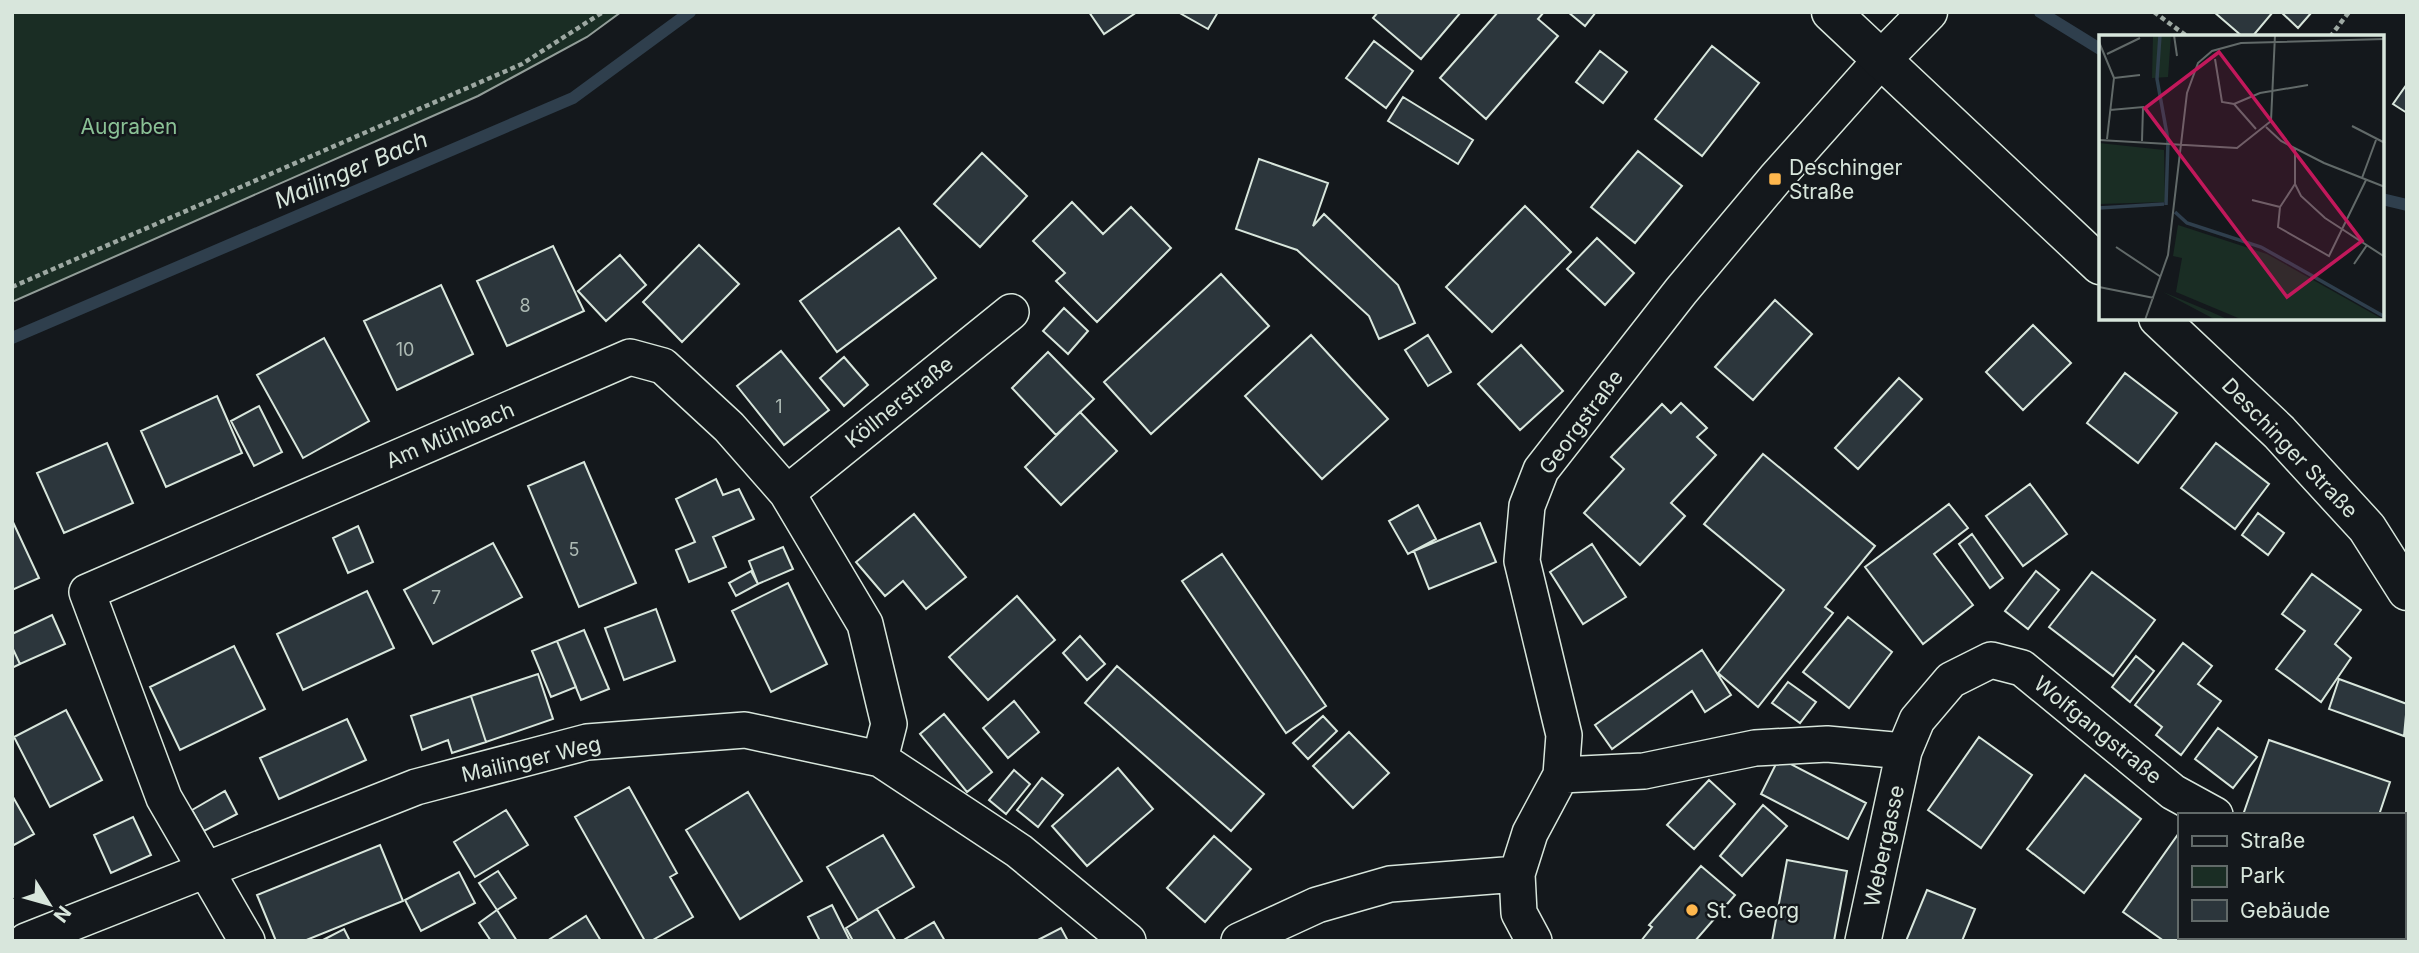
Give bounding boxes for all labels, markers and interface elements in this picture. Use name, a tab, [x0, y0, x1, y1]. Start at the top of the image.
inset map	[2099, 35, 2384, 320]
park label: Augraben	[81, 114, 178, 139]
water label: Mailinger Bach	[270, 125, 432, 215]
place label: Deschinger Straße	[1789, 155, 1903, 204]
marker: Deschinger Straße	[1767, 171, 1783, 187]
house number: 8	[519, 295, 531, 316]
house number: 10	[396, 339, 414, 360]
street label: Köllnerstraße	[840, 351, 958, 453]
street label: Georgstraße	[1534, 365, 1628, 479]
street label: Deschinger Straße	[2217, 373, 2363, 523]
house number: 1	[775, 396, 783, 417]
street label: Am Mühlbach	[382, 397, 518, 473]
house number: 5	[569, 539, 579, 560]
house number: 7	[431, 587, 441, 608]
street label: Wolfgangstraße	[2029, 671, 2167, 789]
street label: Mailinger Weg	[459, 731, 603, 787]
street label: Webergasse	[1859, 783, 1909, 909]
legend	[2178, 813, 2405, 939]
text: Straße	[2240, 828, 2305, 853]
text: Park	[2240, 863, 2285, 888]
north arrow	[14, 869, 84, 939]
place label: St. Georg	[1706, 898, 1799, 923]
text: Gebäude	[2240, 898, 2330, 923]
text: N	[49, 901, 76, 927]
marker: St. Georg	[1684, 902, 1700, 918]

